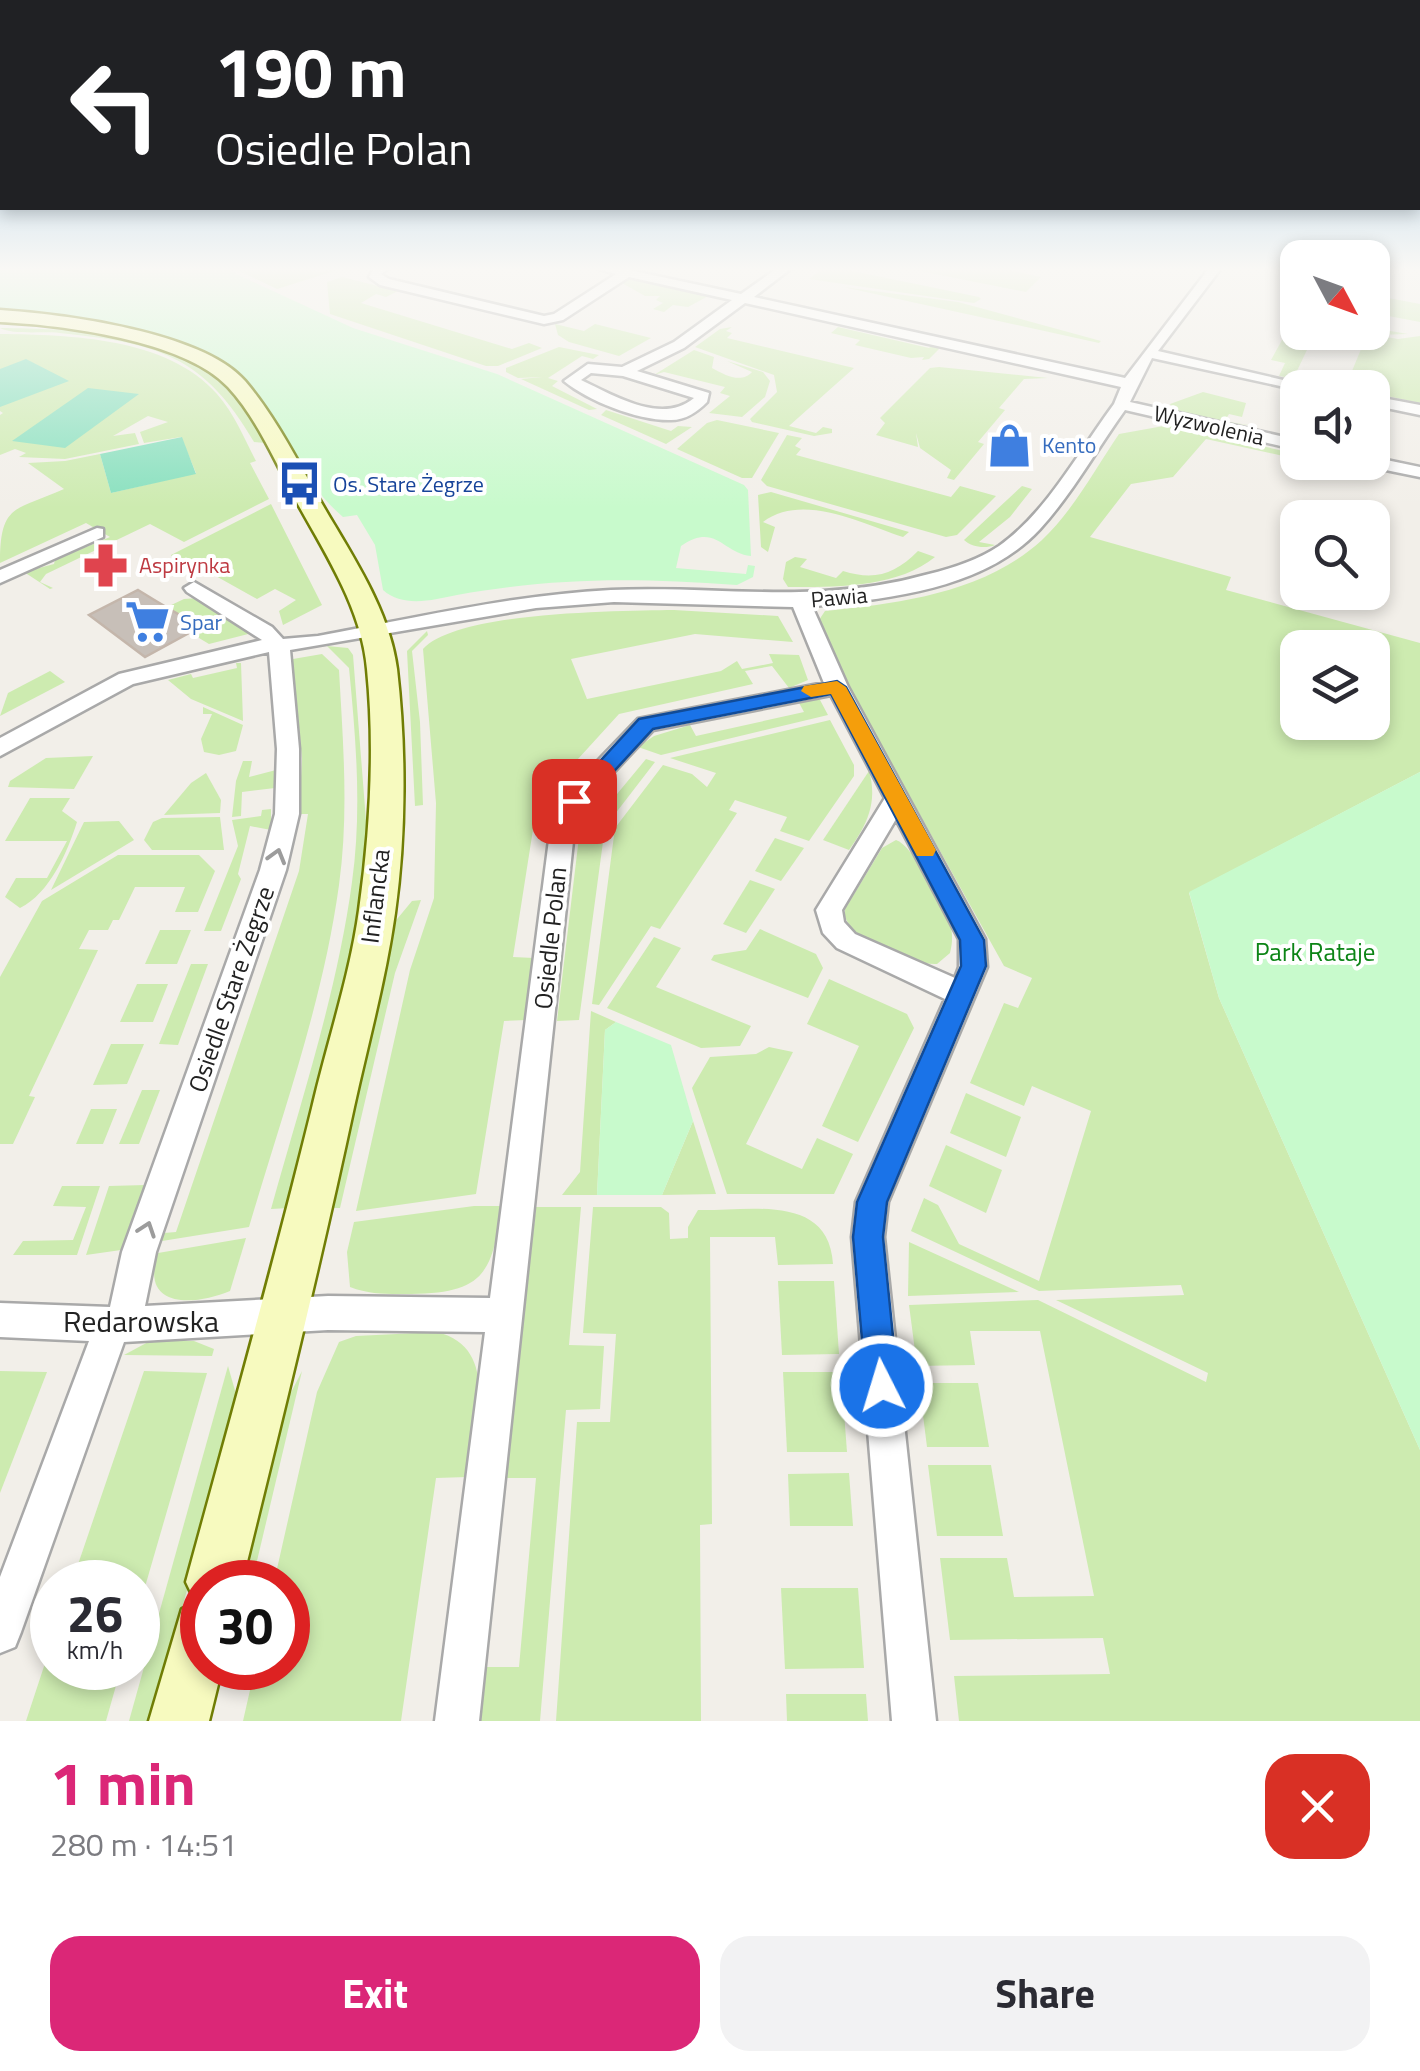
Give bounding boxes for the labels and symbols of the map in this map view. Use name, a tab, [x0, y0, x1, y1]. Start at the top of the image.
north arrow	[1280, 240, 1390, 350]
street label: Wyzwolenia	[1150, 396, 1268, 454]
shop icon: Kento	[985, 421, 1033, 469]
place label: Kento	[1042, 428, 1096, 462]
bus stop icon: Os. Stare Żegrze	[276, 460, 324, 508]
place label: Os. Stare Żegrze	[333, 467, 484, 501]
pharmacy icon: Aspirynka	[82, 541, 130, 589]
place label: Aspirynka	[139, 548, 230, 582]
street label: Pawia	[809, 578, 869, 616]
supermarket icon: Spar	[123, 598, 171, 646]
place label: Spar	[180, 605, 223, 639]
pin	[532, 759, 617, 844]
street label: Inflancka	[350, 846, 400, 945]
one-way arrow	[265, 848, 286, 865]
street label: Osiedle Polan	[524, 865, 576, 1011]
street label: Osiedle Stare Żegrze	[178, 881, 284, 1097]
park label: Park Rataje	[1255, 933, 1375, 971]
one-way arrow	[136, 1221, 156, 1238]
street label: Redarowska	[63, 1298, 219, 1344]
position arrow	[830, 1334, 934, 1438]
speed limit sign: 30	[180, 1560, 310, 1690]

